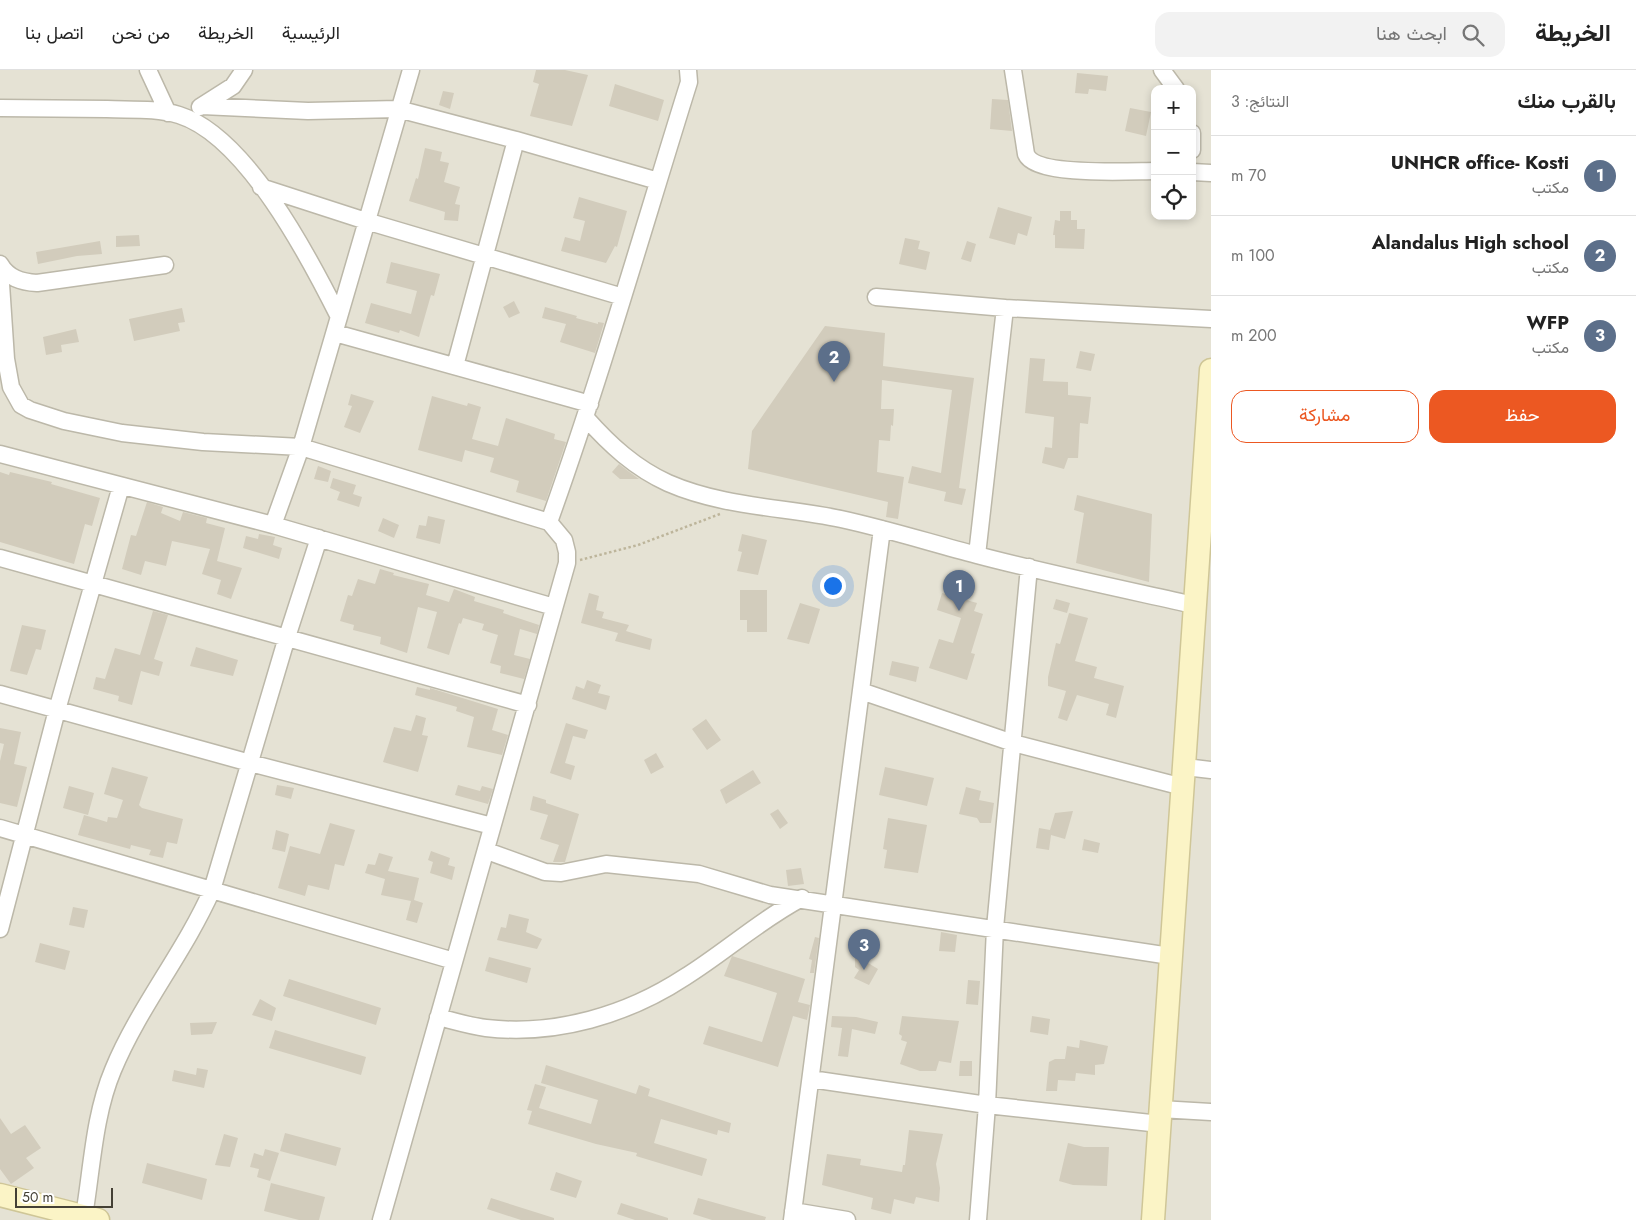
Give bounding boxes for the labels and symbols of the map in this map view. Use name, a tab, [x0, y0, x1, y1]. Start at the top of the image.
pin: 2	[818, 341, 850, 382]
pin: 1	[943, 570, 975, 611]
your location	[820, 573, 846, 599]
pin: 3	[848, 929, 880, 970]
scale bar	[15, 1185, 112, 1208]

